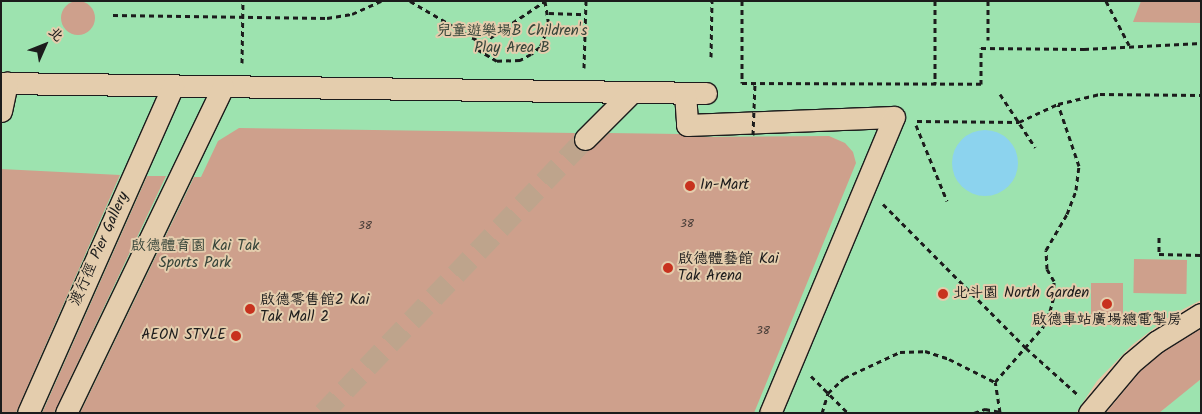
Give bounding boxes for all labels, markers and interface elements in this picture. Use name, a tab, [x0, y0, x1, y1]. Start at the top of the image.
north arrow	[20, 20, 70, 70]
text: 北	[43, 22, 69, 47]
park label: 兒童遊樂場B Children's Play Area B	[437, 22, 587, 57]
place label: In-Mart	[700, 177, 749, 195]
marker: In-Mart	[684, 180, 696, 192]
street label: 渡行徑 Pier Gallery	[67, 189, 133, 309]
house number: 38	[680, 217, 694, 231]
house number: 38	[358, 219, 372, 233]
park label: 啟德體育園 Kai Tak Sports Park	[131, 237, 259, 272]
place label: 啟德體藝館 Kai Tak Arena	[678, 250, 778, 285]
marker: 啟德體藝館 Kai Tak Arena	[662, 262, 674, 274]
place label: 北斗園 North Garden	[953, 285, 1089, 303]
marker: 北斗園 North Garden	[937, 288, 949, 300]
place label: 啟德零售館2 Kai Tak Mall 2	[260, 291, 369, 326]
marker: 啟德車站廣場總電掣房	[1101, 298, 1113, 310]
marker: 啟德零售館2 Kai Tak Mall 2	[244, 303, 256, 315]
place label: 啟德車站廣場總電掣房	[1032, 312, 1182, 330]
house number: 38	[756, 324, 770, 338]
place label: AEON STYLE	[141, 327, 226, 345]
marker: AEON STYLE	[230, 330, 242, 342]

